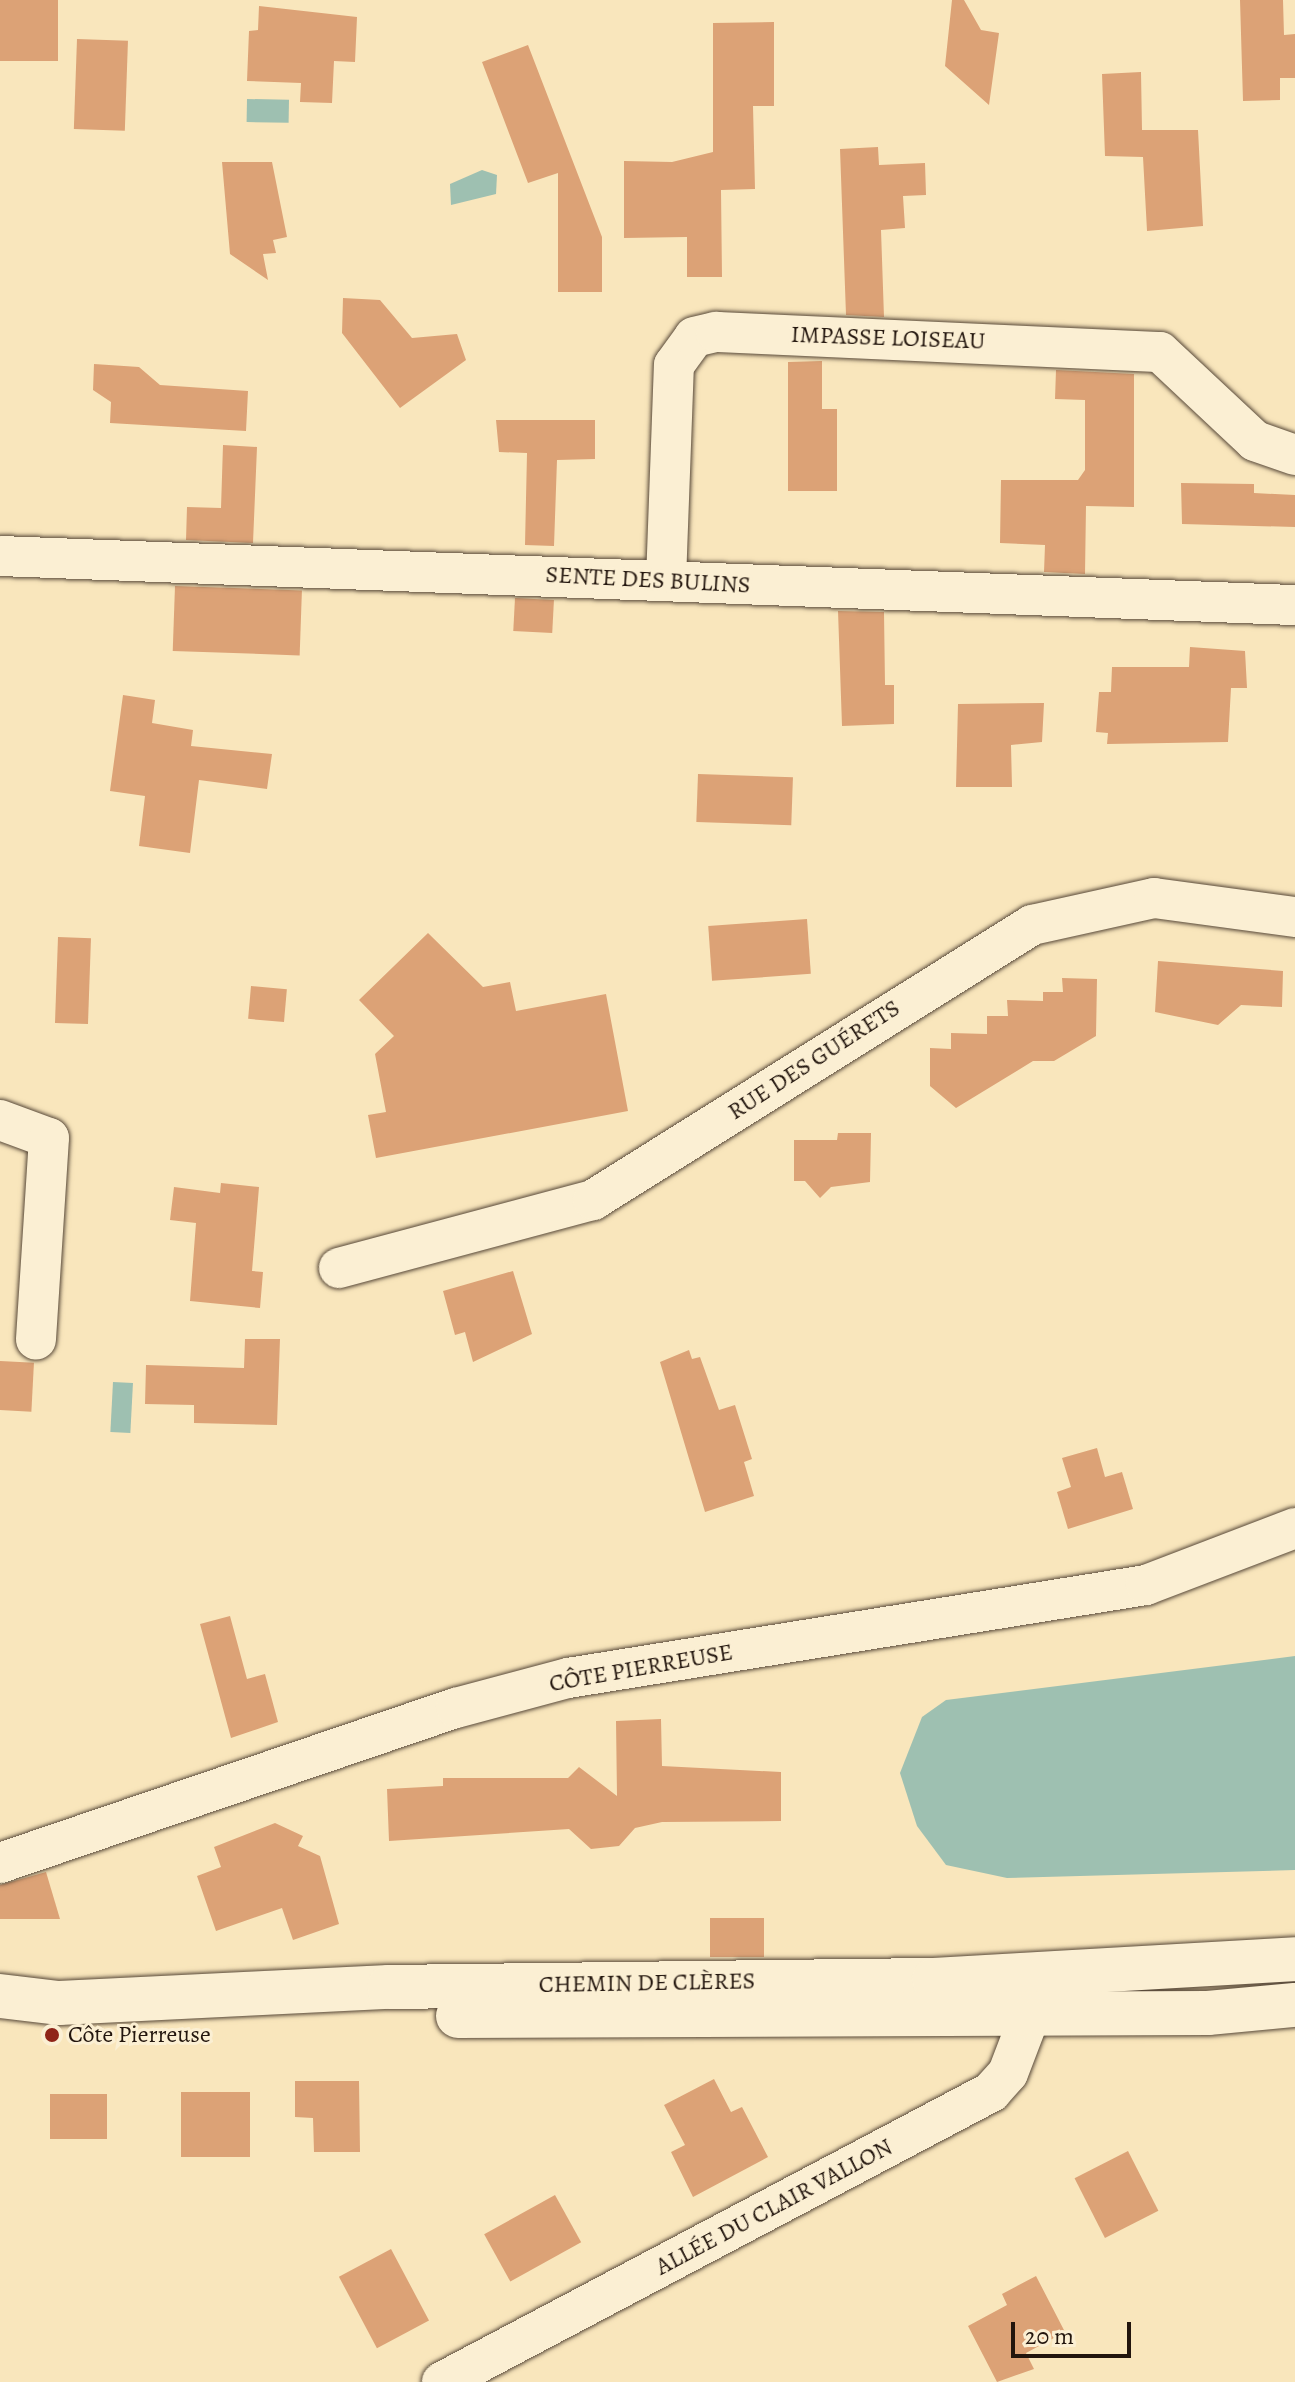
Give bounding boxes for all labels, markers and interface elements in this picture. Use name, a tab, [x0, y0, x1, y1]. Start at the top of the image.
street label: IMPASSE LOISEAU	[790, 320, 986, 356]
street label: SENTE DES BULINS	[545, 560, 751, 600]
street label: RUE DES GUÉRETS	[723, 994, 905, 1126]
street label: CÔTE PIERREUSE	[547, 1638, 735, 1698]
street label: CHEMIN DE CLÈRES	[538, 1967, 756, 1999]
place label: Côte Pierreuse	[68, 2021, 211, 2049]
marker: Côte Pierreuse	[43, 2026, 61, 2044]
street label: ALLÉE DU CLAIR VALLON	[651, 2132, 897, 2282]
scale bar	[1015, 2306, 1135, 2356]
text: 20 m	[1025, 2320, 1074, 2352]

